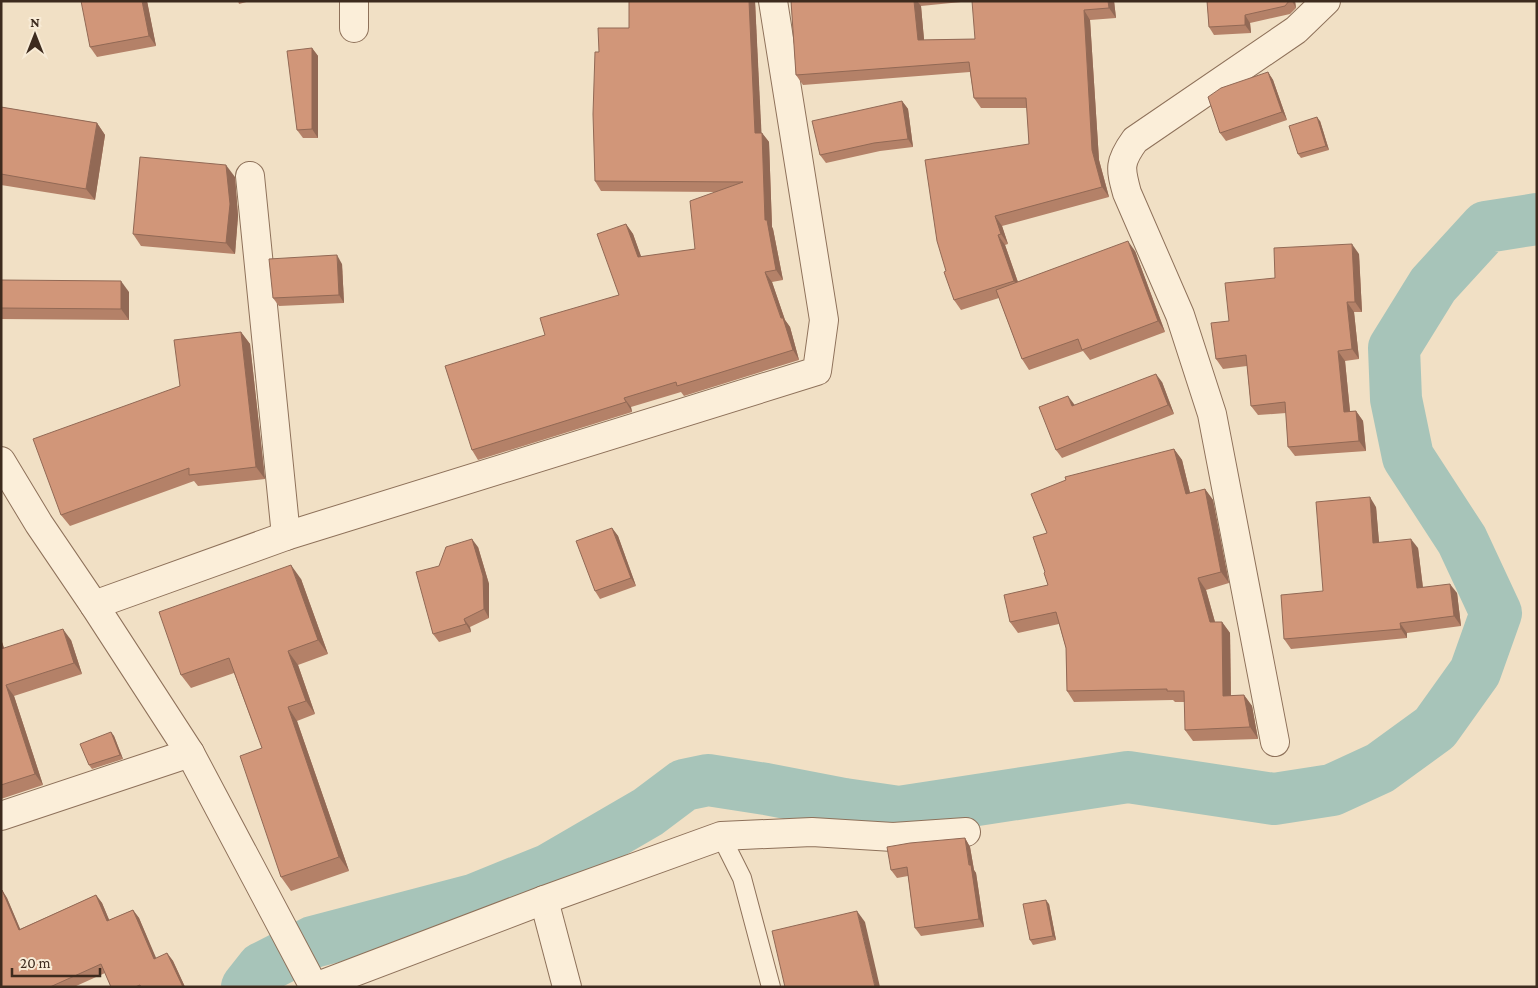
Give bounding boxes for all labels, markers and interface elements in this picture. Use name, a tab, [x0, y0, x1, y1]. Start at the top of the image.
north arrow	[10, 10, 60, 60]
text: N	[30, 14, 40, 30]
scale bar	[12, 946, 100, 978]
text: 20 m	[20, 955, 51, 971]

